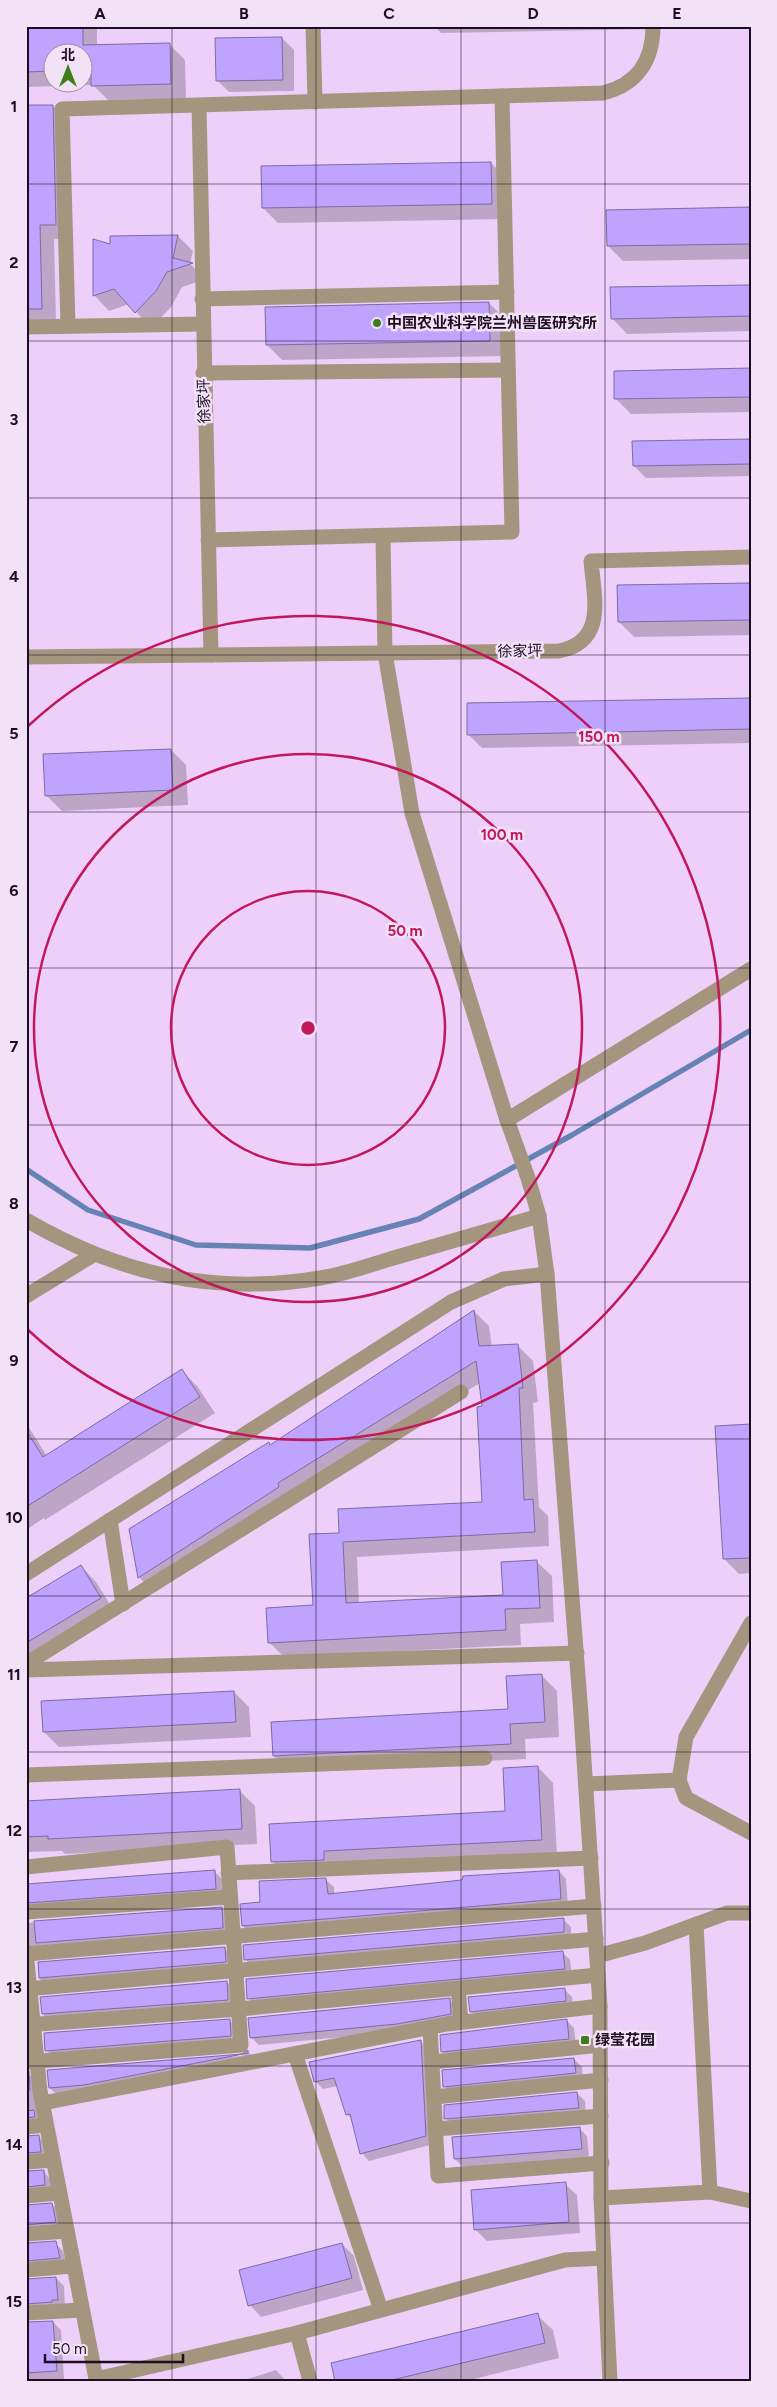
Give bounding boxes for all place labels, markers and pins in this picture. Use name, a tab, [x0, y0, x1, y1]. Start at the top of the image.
place label: 中国农业科学院兰州兽医研究所	[387, 314, 597, 332]
marker: 中国农业科学院兰州兽医研究所	[371, 317, 383, 329]
centre of rings	[299, 1019, 317, 1037]
place label: 绿莹花园	[595, 2031, 655, 2049]
marker: 绿莹花园	[579, 2034, 591, 2046]

